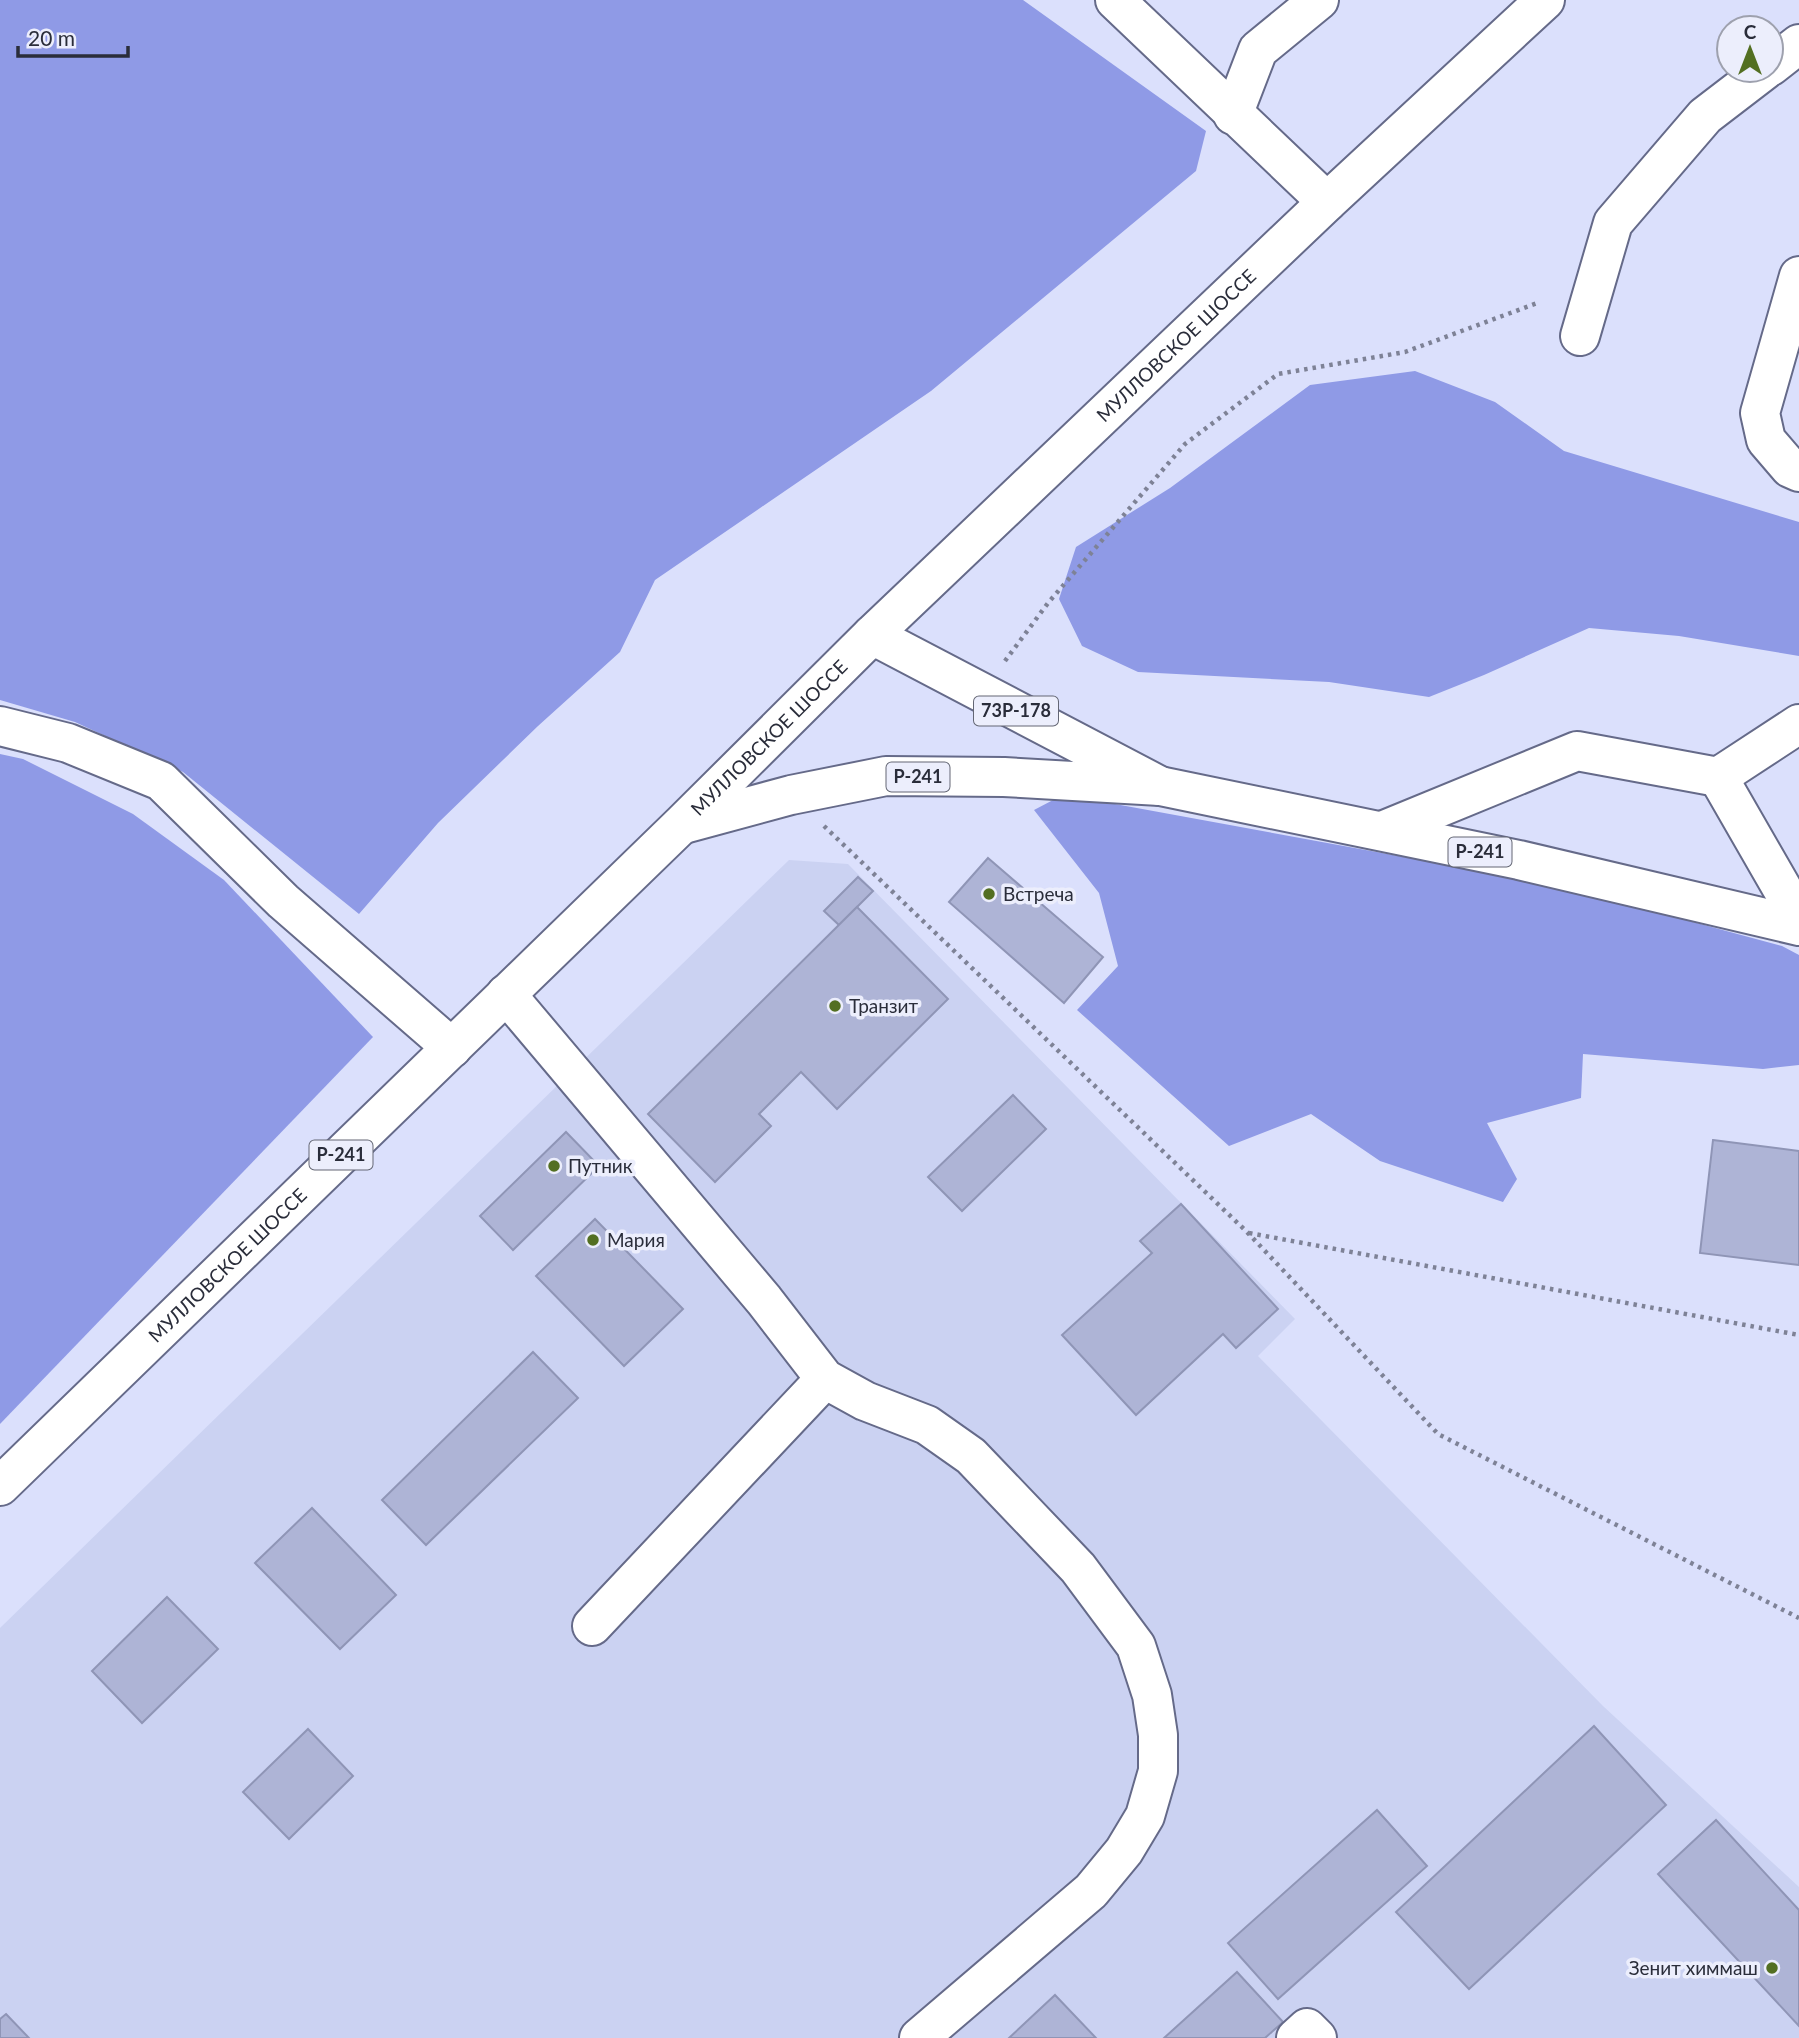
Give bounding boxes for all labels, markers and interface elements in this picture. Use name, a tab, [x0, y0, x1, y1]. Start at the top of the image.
scale bar	[18, 14, 128, 58]
north arrow	[1715, 14, 1785, 84]
text: С	[1744, 20, 1757, 43]
text: 20 m	[28, 25, 75, 50]
street label: МУЛЛОВСКОЕ ШОССЕ	[1091, 264, 1260, 426]
street label: МУЛЛОВСКОЕ ШОССЕ	[686, 655, 852, 820]
road number: 73Р-178	[974, 696, 1058, 726]
road number: Р-241	[886, 762, 950, 792]
road number: Р-241	[1448, 838, 1512, 866]
place label: Встреча	[1003, 882, 1074, 905]
marker: Встреча	[981, 886, 997, 902]
place label: Транзит	[849, 994, 918, 1017]
marker: Транзит	[827, 998, 843, 1014]
road number: Р-241	[310, 1140, 372, 1170]
place label: Путник	[568, 1154, 633, 1177]
marker: Путник	[546, 1158, 562, 1174]
street label: МУЛЛОВСКОЕ ШОССЕ	[143, 1183, 311, 1347]
place label: Мария	[607, 1228, 665, 1251]
marker: Мария	[585, 1232, 601, 1248]
place label: Зенит химмаш	[1629, 1956, 1758, 1979]
marker: Зенит химмаш	[1764, 1960, 1780, 1976]

